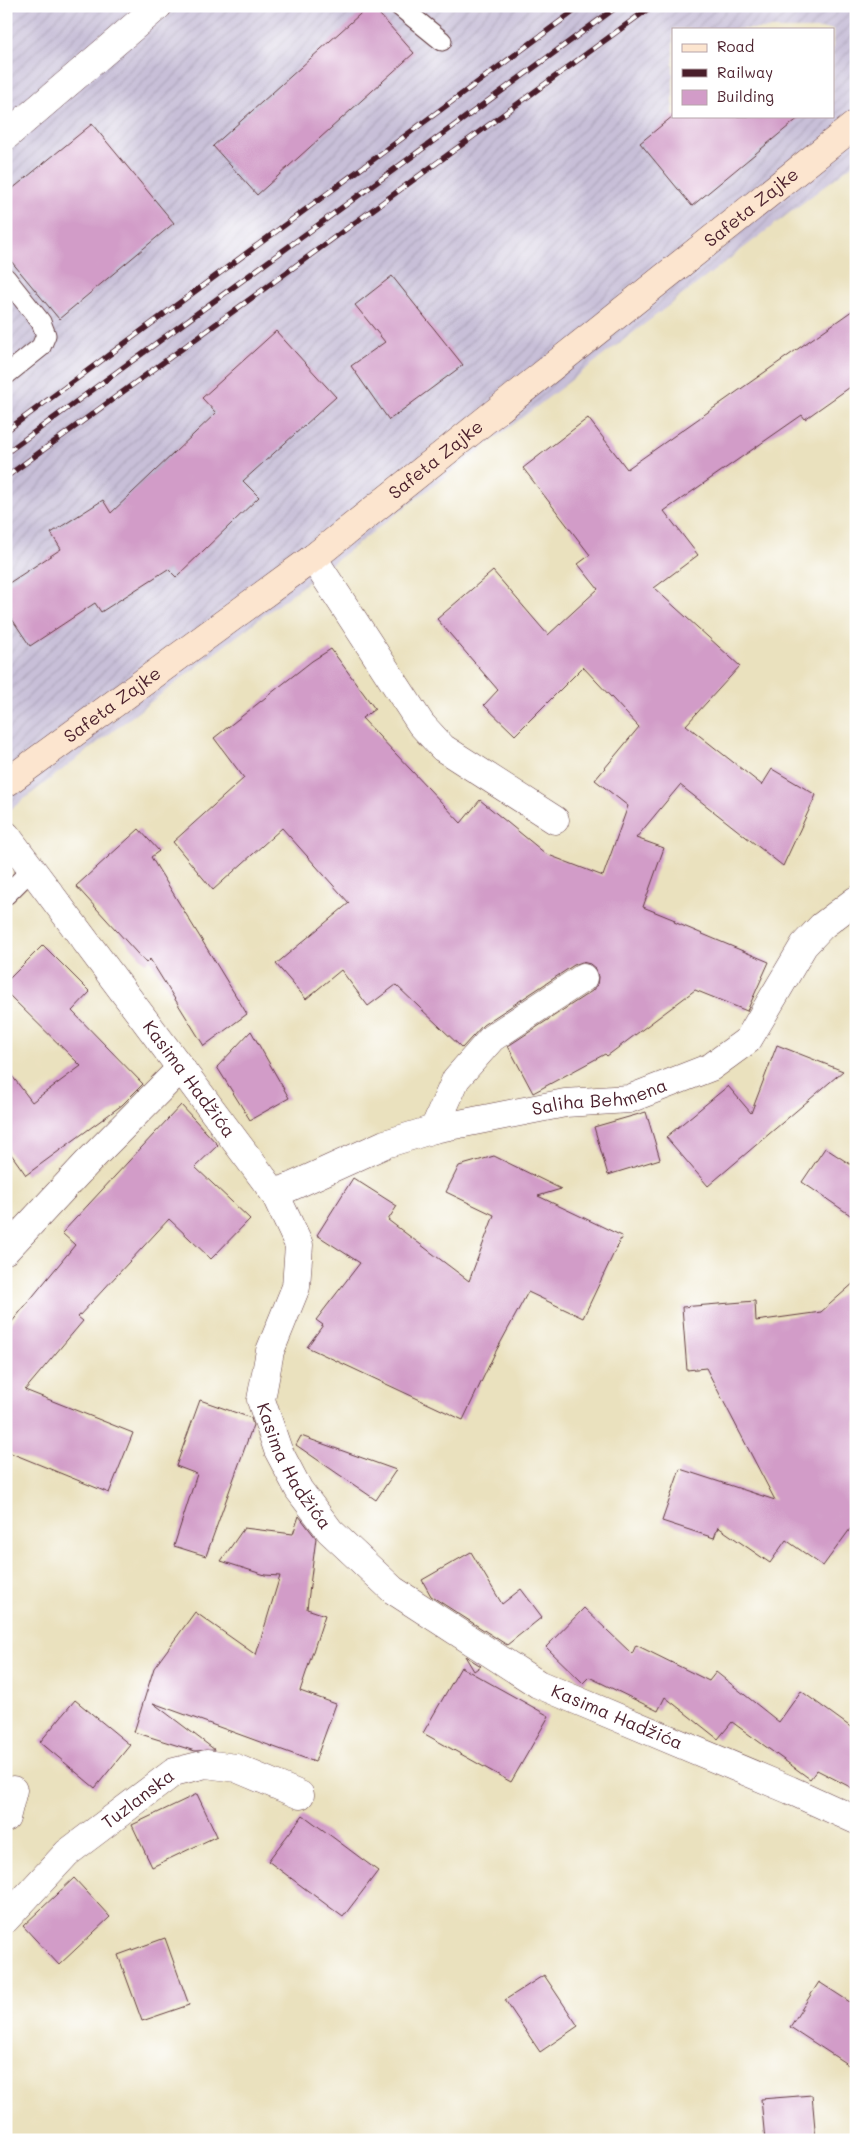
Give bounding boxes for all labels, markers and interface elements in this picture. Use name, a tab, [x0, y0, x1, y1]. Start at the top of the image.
legend	[672, 28, 834, 118]
text: Road	[717, 36, 754, 56]
text: Railway	[717, 62, 773, 82]
text: Building	[717, 86, 774, 106]
street label: Safeta Zajke	[699, 162, 803, 252]
street label: Safeta Zajke	[383, 414, 488, 504]
street label: Safeta Zajke	[59, 661, 165, 748]
street label: Kasima Hadžića	[138, 1015, 241, 1142]
street label: Saliha Behmena	[530, 1072, 670, 1120]
street label: Kasima Hadžića	[252, 1399, 337, 1534]
street label: Kasima Hadžića	[548, 1678, 687, 1755]
street label: Tuzlanska	[96, 1763, 179, 1834]

